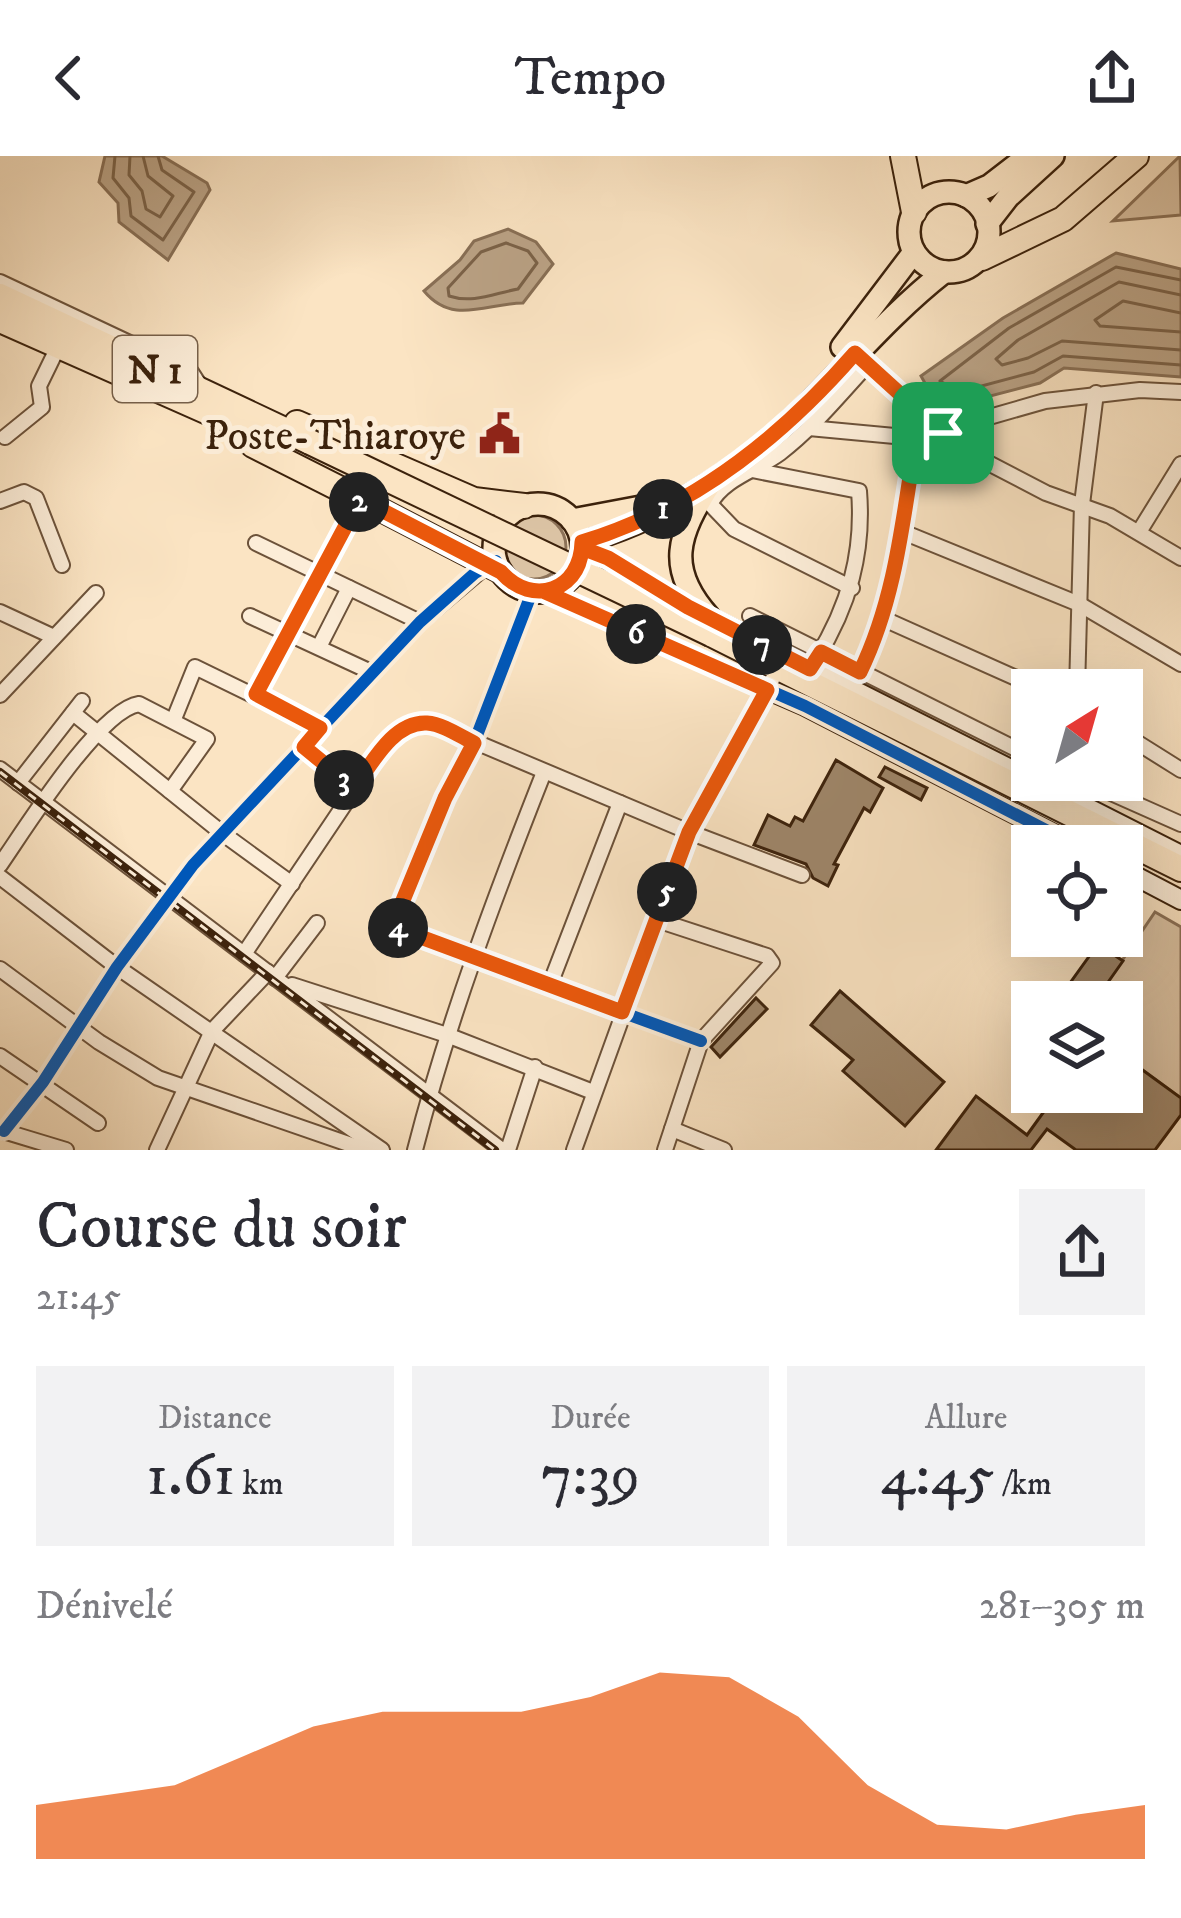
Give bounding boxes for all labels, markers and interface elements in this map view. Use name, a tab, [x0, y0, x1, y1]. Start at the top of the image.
icon: back	[36, 45, 102, 111]
text: Tempo	[515, 45, 666, 112]
icon: share	[1079, 45, 1145, 111]
road number: N 1	[113, 336, 197, 402]
pin	[892, 382, 994, 484]
icon: arrive	[910, 400, 976, 466]
place label: Poste-Thiaroye	[204, 411, 466, 463]
public building icon: Poste-Thiaroye	[477, 411, 523, 457]
pin: 2	[329, 472, 389, 532]
pin: 1	[633, 479, 693, 539]
text: 2	[351, 481, 367, 522]
text: 1	[657, 488, 669, 529]
pin: 6	[606, 604, 666, 664]
text: 6	[627, 613, 645, 654]
pin: 7	[732, 615, 792, 675]
text: 7	[753, 624, 771, 665]
north arrow	[1011, 669, 1143, 801]
map controls	[1011, 669, 1143, 1113]
pin: 3	[314, 750, 374, 810]
text: 3	[338, 759, 350, 800]
button: locate	[1011, 825, 1143, 957]
pin: 5	[637, 862, 697, 922]
text: 5	[659, 871, 675, 912]
pin: 4	[368, 898, 428, 958]
text: 4	[389, 907, 408, 948]
button: layers	[1011, 981, 1143, 1113]
text: Course du soir	[36, 1187, 407, 1269]
button: share	[1019, 1189, 1145, 1315]
text: 21:45	[36, 1273, 121, 1322]
text: Distance	[158, 1398, 272, 1439]
text: Durée	[550, 1398, 631, 1439]
text: Allure	[925, 1398, 1007, 1439]
text: 1.61	[146, 1439, 235, 1514]
text: 7:39	[541, 1439, 640, 1514]
text: 4:45	[880, 1439, 995, 1514]
text: km	[235, 1464, 284, 1505]
text: /km	[995, 1464, 1052, 1505]
text: Dénivelé	[36, 1582, 173, 1631]
text: 281–305 m	[979, 1582, 1145, 1631]

